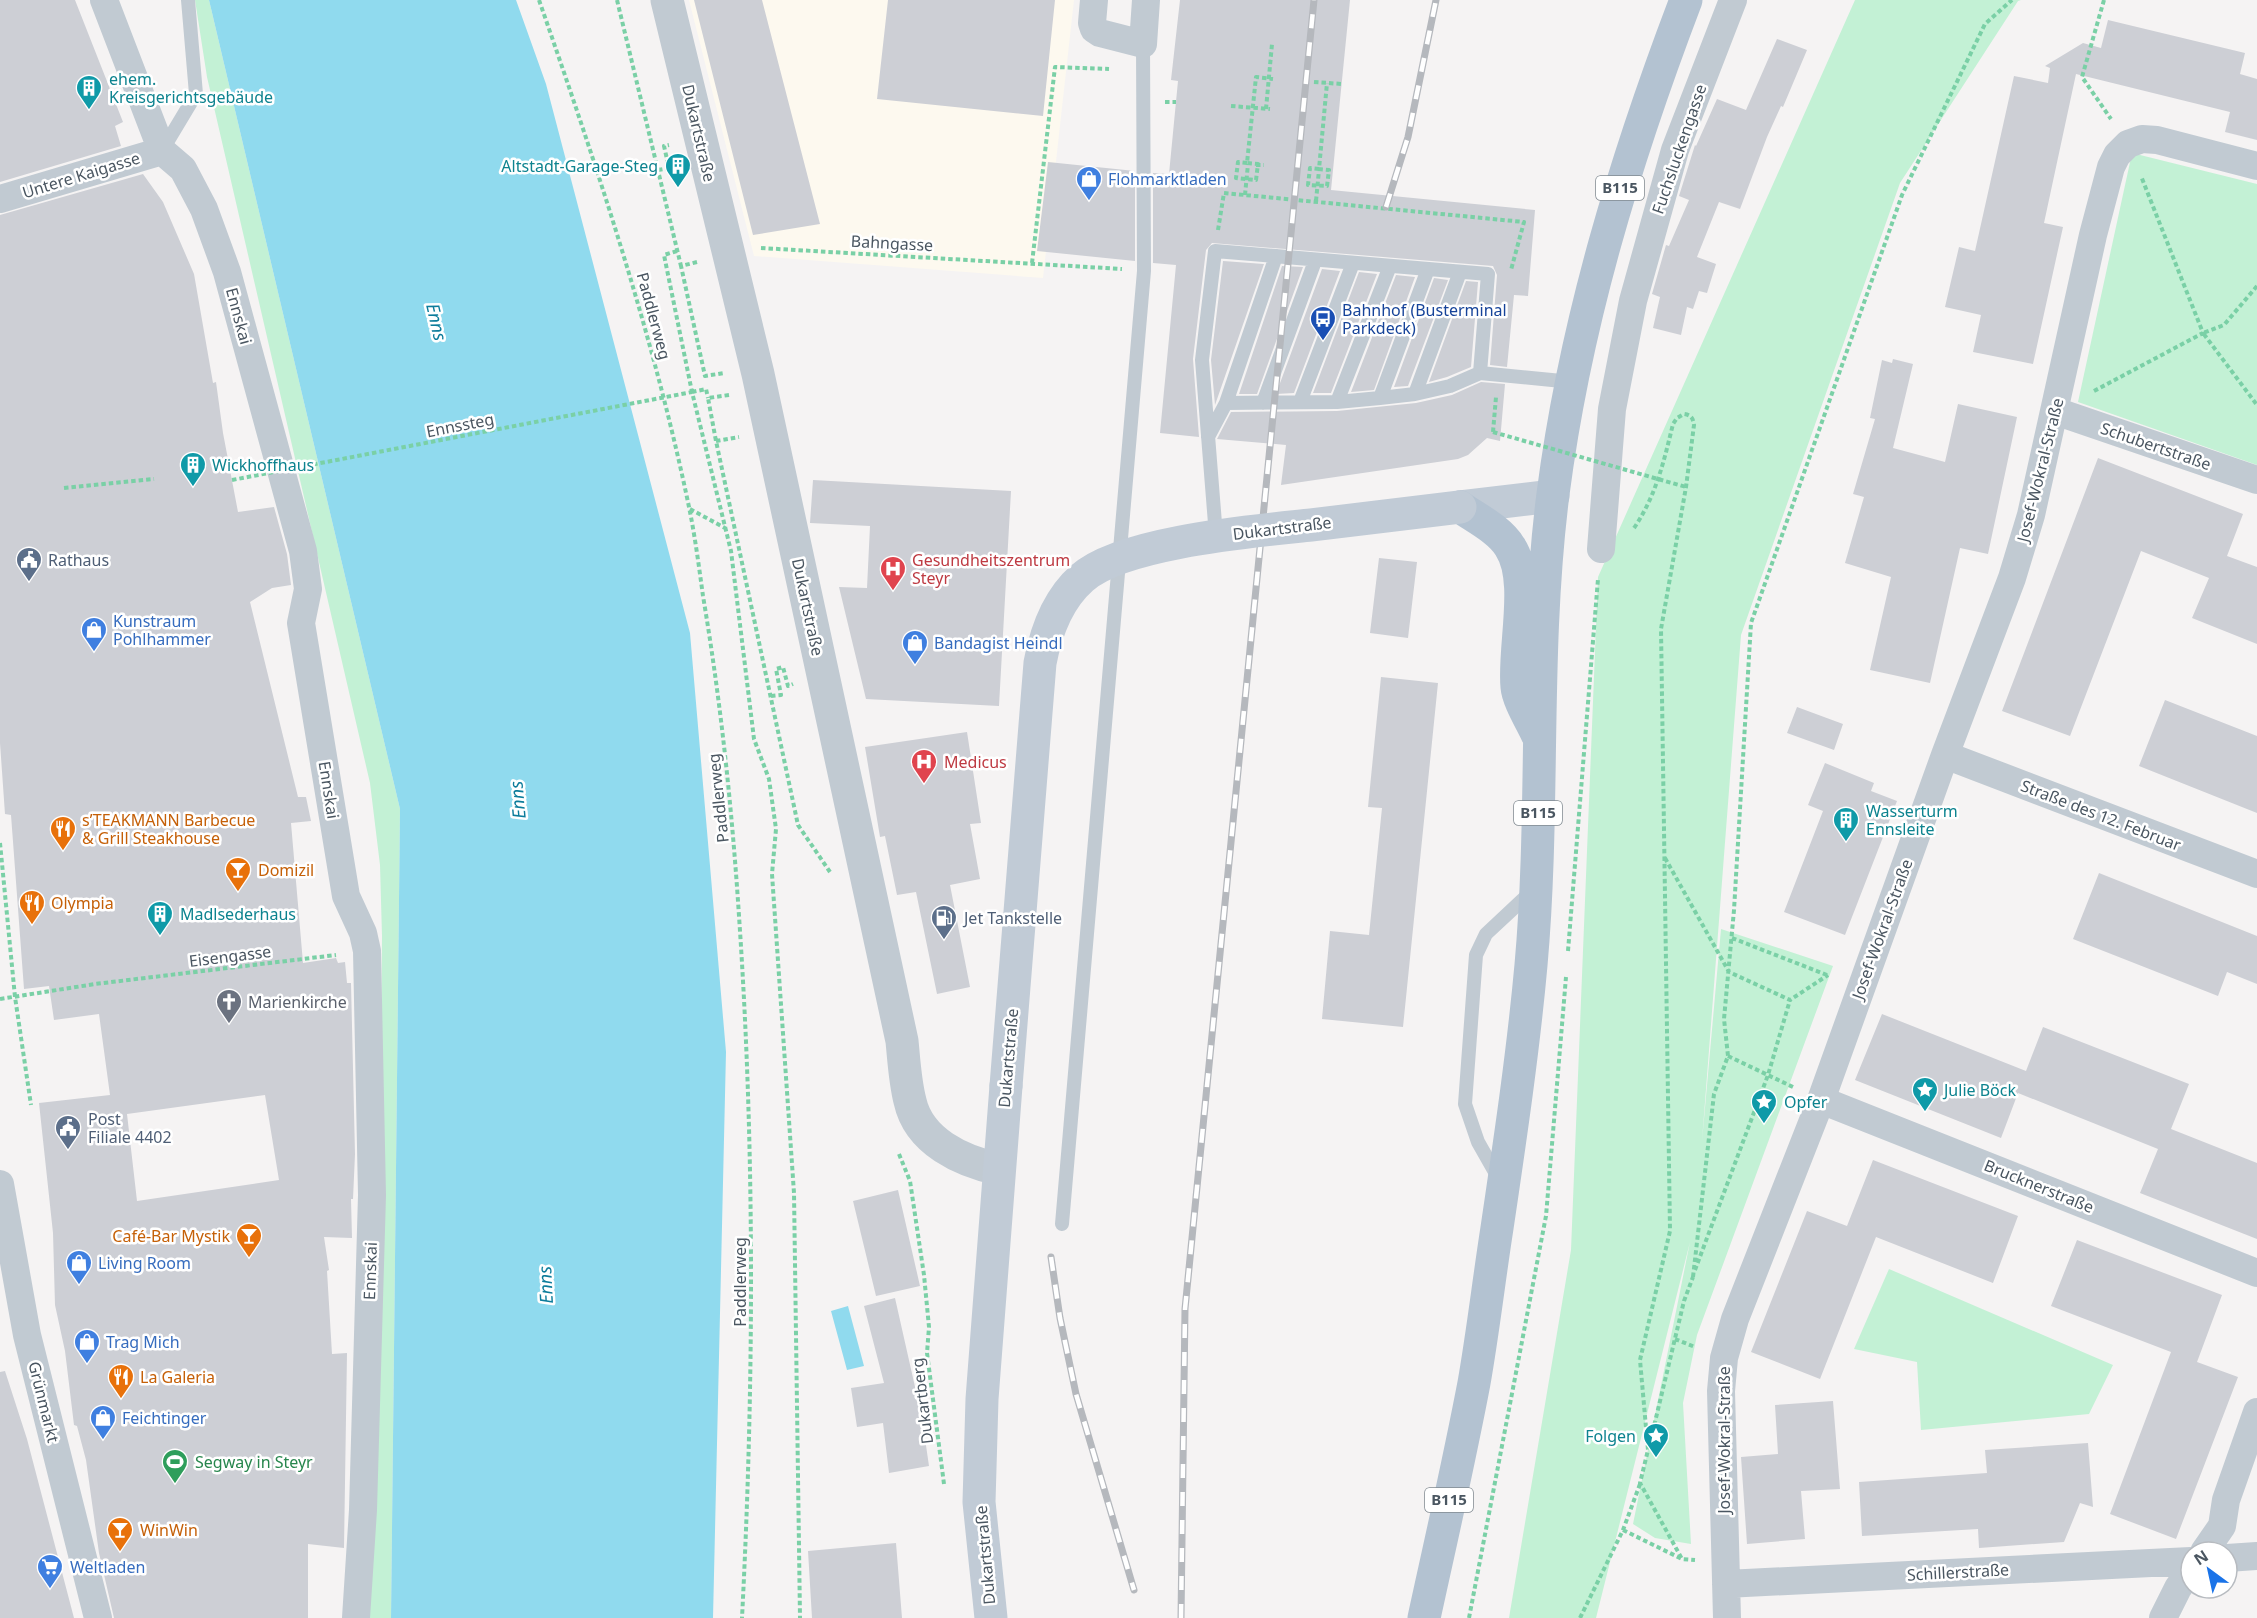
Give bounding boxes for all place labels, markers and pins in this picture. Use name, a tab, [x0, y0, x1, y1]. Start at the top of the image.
place label: ehem. Kreisgerichtsgebäude	[109, 68, 273, 108]
building icon: ehem. Kreisgerichtsgebäude	[74, 73, 104, 111]
building icon: Altstadt-Garage-Steg	[663, 151, 693, 189]
place label: Altstadt-Garage-Steg	[501, 155, 658, 177]
shop icon: Flohmarktladen	[1074, 164, 1104, 202]
place label: Flohmarktladen	[1108, 168, 1227, 190]
place label: Bahnhof (Busterminal Parkdeck)	[1342, 299, 1507, 339]
bus stop icon: Bahnhof (Busterminal Parkdeck)	[1308, 304, 1338, 342]
building icon: Wickhoffhaus	[178, 450, 208, 488]
place label: Wickhoffhaus	[212, 454, 314, 476]
public building icon: Rathaus	[14, 545, 44, 583]
place label: Rathaus	[48, 549, 109, 571]
place label: Gesundheitszentrum Steyr	[912, 549, 1070, 589]
hospital icon: Gesundheitszentrum Steyr	[878, 554, 908, 592]
place label: Kunstraum Pohlhammer	[113, 610, 211, 650]
shop icon: Kunstraum Pohlhammer	[79, 615, 109, 653]
shop icon: Bandagist Heindl	[900, 628, 930, 666]
place label: Bandagist Heindl	[934, 632, 1063, 654]
hospital icon: Medicus	[909, 747, 939, 785]
place label: Medicus	[944, 751, 1007, 773]
place label: Wasserturm Ennsleite	[1866, 800, 1958, 840]
building icon: Wasserturm Ennsleite	[1831, 805, 1861, 843]
place label: s’TEAKMANN Barbecue & Grill Steakhouse	[82, 809, 255, 849]
restaurant icon: s’TEAKMANN Barbecue & Grill Steakhouse	[48, 814, 78, 852]
bar icon: Domizil	[223, 855, 253, 893]
place label: Domizil	[258, 859, 314, 881]
restaurant icon: Olympia	[17, 888, 47, 926]
place label: Olympia	[51, 892, 114, 914]
building icon: Madlsederhaus	[145, 899, 175, 937]
place label: Madlsederhaus	[180, 903, 296, 925]
fuel station icon: Jet Tankstelle	[929, 903, 959, 941]
place label: Jet Tankstelle	[962, 907, 1062, 929]
church icon: Marienkirche	[214, 987, 244, 1025]
place label: Marienkirche	[248, 991, 347, 1013]
place icon: Julie Böck	[1910, 1075, 1940, 1113]
place label: Julie Böck	[1942, 1079, 2016, 1101]
place icon: Opfer	[1749, 1087, 1779, 1125]
place label: Opfer	[1784, 1091, 1828, 1113]
place label: Post Filiale 4402	[88, 1108, 172, 1148]
public building icon: Post Filiale 4402	[53, 1113, 83, 1151]
bar icon: Café-Bar Mystik	[234, 1221, 264, 1259]
place label: Café-Bar Mystik	[112, 1225, 230, 1247]
shop icon: Living Room	[64, 1248, 94, 1286]
place label: Living Room	[98, 1252, 191, 1274]
shop icon: Trag Mich	[72, 1327, 102, 1365]
place label: Trag Mich	[106, 1331, 180, 1353]
restaurant icon: La Galeria	[106, 1362, 136, 1400]
place label: La Galeria	[140, 1366, 215, 1388]
shop icon: Feichtinger	[88, 1403, 118, 1441]
place label: Feichtinger	[122, 1407, 207, 1429]
place icon: Folgen	[1641, 1421, 1671, 1459]
place label: Folgen	[1585, 1425, 1636, 1447]
sports icon: Segway in Steyr	[160, 1447, 190, 1485]
place label: Segway in Steyr	[195, 1451, 313, 1473]
bar icon: WinWin	[105, 1515, 135, 1553]
place label: WinWin	[140, 1519, 198, 1541]
supermarket icon: Weltladen	[35, 1552, 65, 1590]
place label: Weltladen	[70, 1556, 145, 1578]

